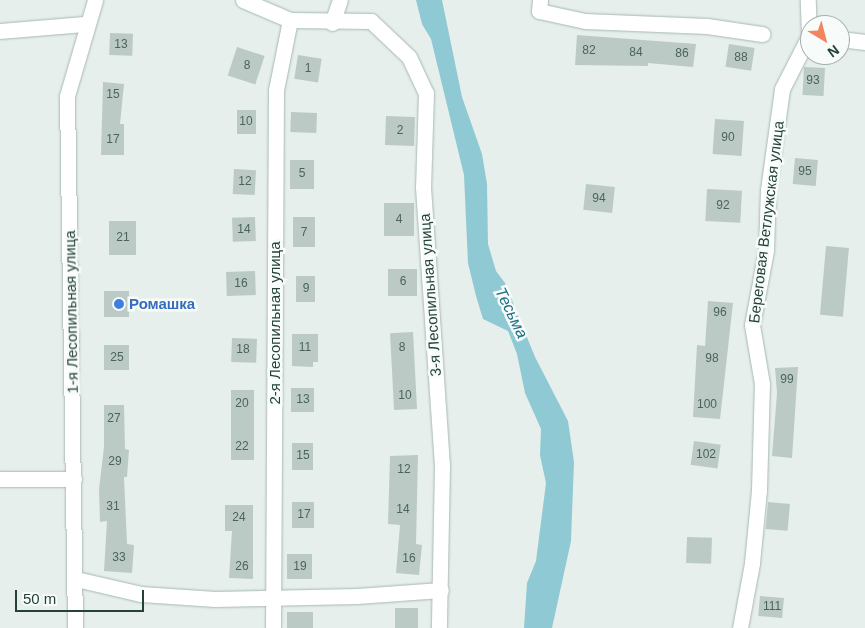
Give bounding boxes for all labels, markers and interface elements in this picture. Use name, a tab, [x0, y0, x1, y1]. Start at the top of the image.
north arrow	[800, 15, 850, 65]
house number: 13	[114, 38, 128, 52]
text: N	[825, 42, 842, 61]
house number: 82	[582, 44, 596, 58]
house number: 84	[629, 46, 643, 60]
house number: 86	[675, 47, 689, 61]
house number: 88	[734, 51, 748, 65]
house number: 8	[244, 59, 250, 73]
house number: 1	[305, 62, 311, 76]
house number: 93	[806, 74, 820, 88]
house number: 15	[106, 88, 120, 102]
house number: 10	[239, 115, 253, 129]
street label: Береговая Ветлужская улица	[745, 120, 787, 324]
house number: 2	[397, 124, 403, 138]
house number: 90	[721, 131, 735, 145]
house number: 17	[106, 133, 120, 147]
house number: 95	[798, 165, 812, 179]
house number: 5	[299, 167, 305, 181]
house number: 12	[238, 175, 252, 189]
house number: 94	[592, 192, 606, 206]
house number: 92	[716, 199, 730, 213]
house number: 4	[396, 213, 402, 227]
street label: 3-я Лесопильная улица	[415, 213, 445, 377]
house number: 14	[237, 223, 251, 237]
house number: 7	[301, 226, 307, 240]
street label: 1-я Лесопильная улица	[61, 230, 81, 394]
house number: 21	[116, 231, 130, 245]
street label: 2-я Лесопильная улица	[266, 241, 284, 405]
house number: 6	[400, 275, 406, 289]
house number: 16	[234, 277, 248, 291]
house number: 9	[303, 282, 309, 296]
water label: Тесьма	[490, 284, 532, 342]
place label: Ромашка	[129, 295, 195, 313]
marker: Ромашка	[113, 298, 125, 310]
house number: 96	[713, 306, 727, 320]
house number: 11	[299, 341, 311, 355]
house number: 8	[399, 341, 405, 355]
house number: 18	[236, 343, 250, 357]
house number: 25	[110, 351, 124, 365]
house number: 98	[705, 352, 719, 366]
house number: 99	[780, 373, 794, 387]
house number: 10	[398, 389, 412, 403]
house number: 13	[296, 393, 310, 407]
house number: 20	[235, 397, 249, 411]
house number: 100	[697, 398, 717, 412]
house number: 27	[107, 412, 121, 426]
house number: 22	[235, 440, 249, 454]
house number: 102	[696, 448, 716, 462]
house number: 15	[296, 449, 310, 463]
house number: 29	[108, 455, 122, 469]
house number: 12	[397, 463, 411, 477]
house number: 31	[106, 500, 120, 514]
house number: 14	[396, 503, 410, 517]
house number: 17	[297, 508, 311, 522]
house number: 24	[232, 511, 246, 525]
house number: 33	[112, 551, 126, 565]
house number: 16	[402, 552, 416, 566]
house number: 26	[235, 560, 249, 574]
house number: 19	[293, 560, 307, 574]
scale bar	[18, 580, 146, 612]
text: 50 m	[23, 590, 56, 607]
house number: 111	[763, 600, 781, 614]

